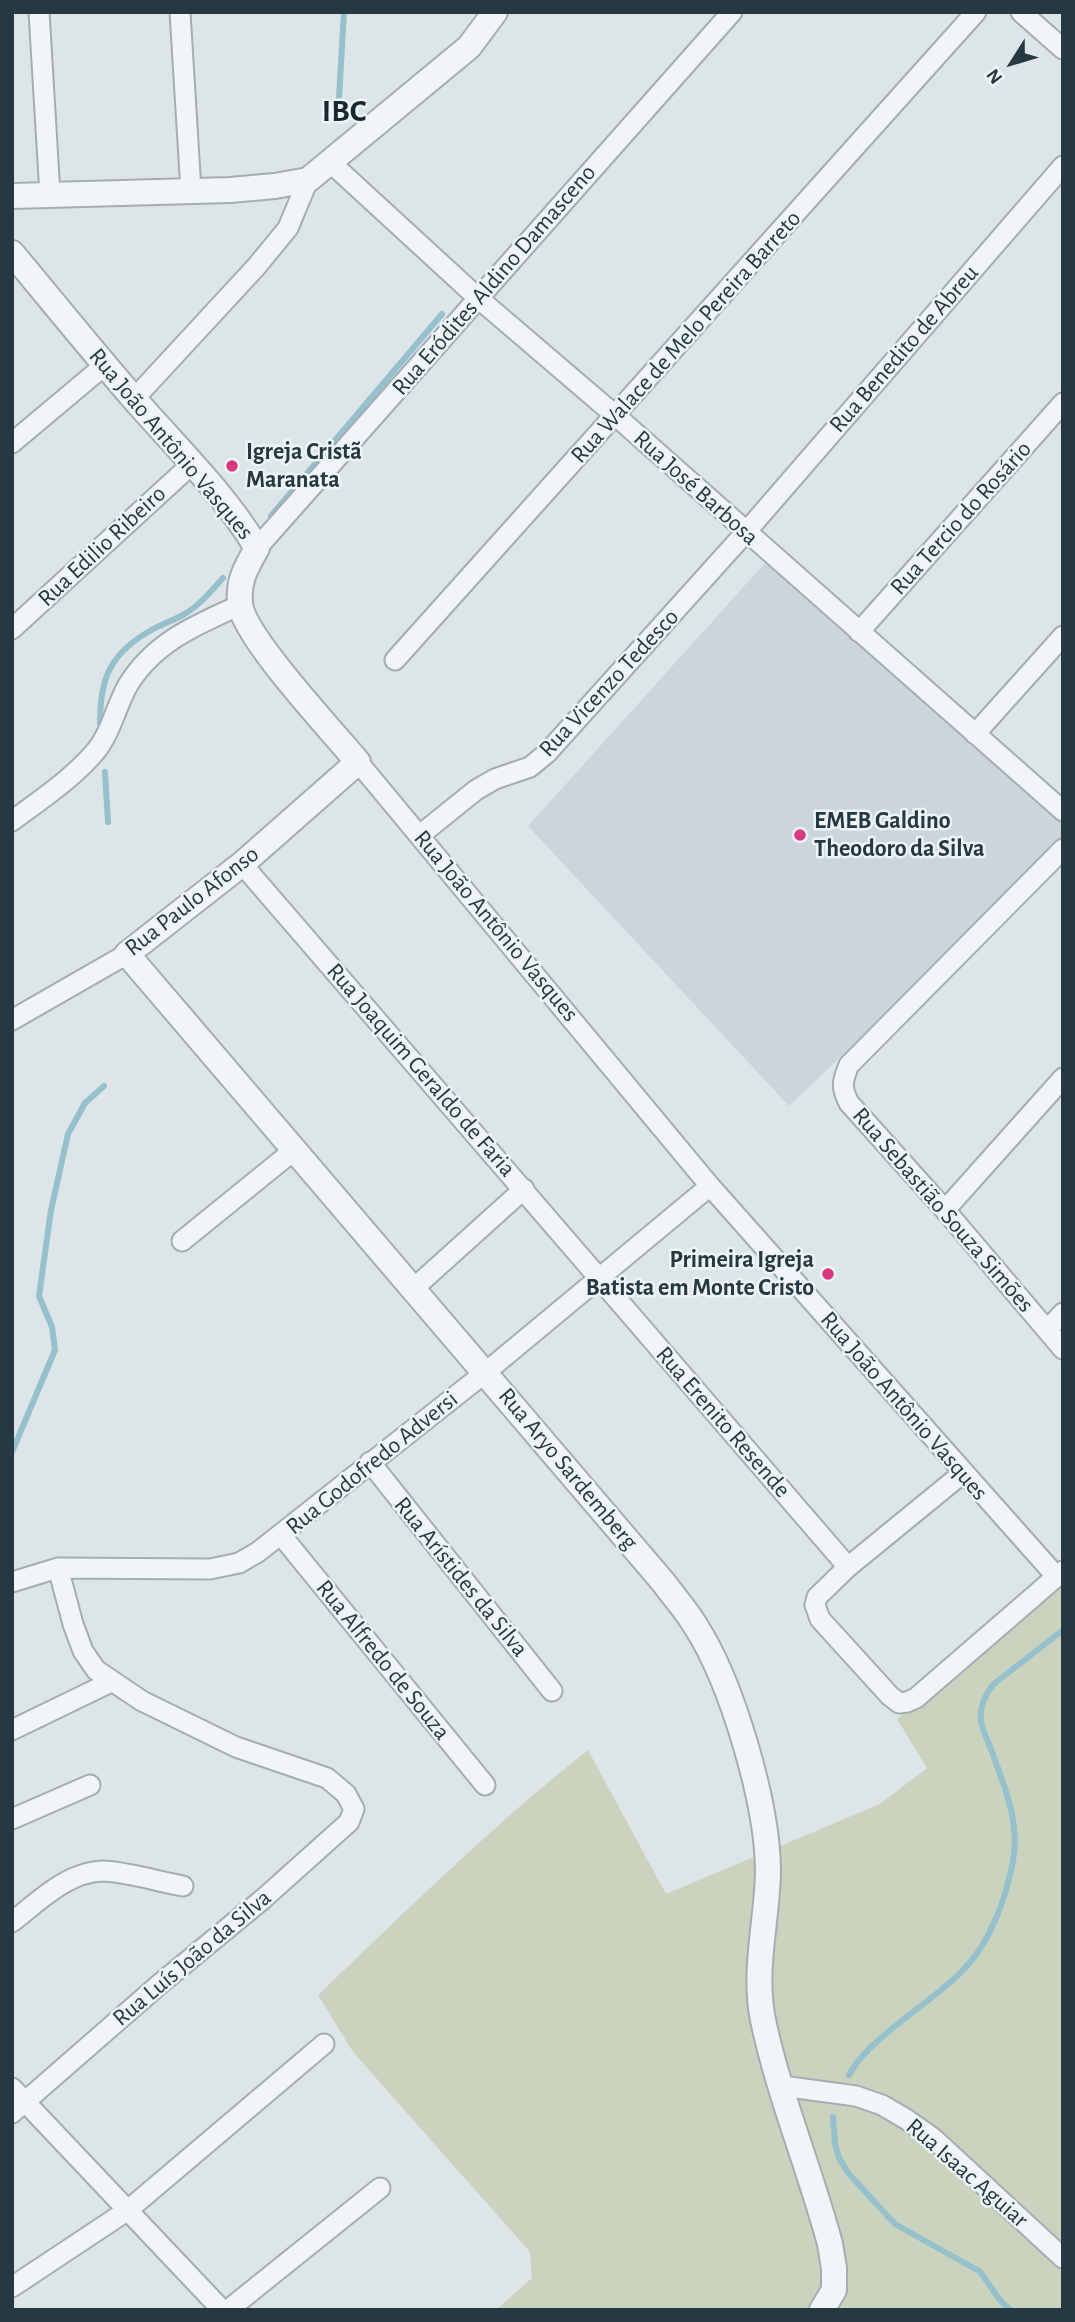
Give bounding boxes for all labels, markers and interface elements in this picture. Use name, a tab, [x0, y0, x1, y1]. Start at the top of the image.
north arrow	[977, 28, 1047, 98]
text: N	[983, 65, 1006, 87]
district label: IBC	[322, 92, 366, 130]
street label: Rua Eródites Aldino Damasceno	[386, 159, 602, 401]
street label: Rua Walace de Melo Pereira Barreto	[565, 205, 807, 469]
street label: Rua Benedito de Abreu	[823, 259, 985, 439]
street label: Rua João Antônio Vasques	[82, 342, 260, 546]
street label: Rua José Barbosa	[628, 424, 764, 552]
street label: Rua Tercio do Rosário	[884, 435, 1038, 601]
place label: Igreja Cristã Maranata	[246, 438, 362, 494]
marker: Igreja Cristã Maranata	[224, 458, 240, 474]
street label: Rua Edilio Ribeiro	[32, 479, 172, 613]
street label: Rua Vicenzo Tedesco	[533, 603, 685, 763]
place label: EMEB Galdino Theodoro da Silva	[814, 807, 985, 863]
street label: Rua João Antônio Vasques	[407, 824, 585, 1028]
marker: EMEB Galdino Theodoro da Silva	[792, 827, 808, 843]
street label: Rua Paulo Afonso	[119, 840, 265, 962]
street label: Rua Joaquim Geraldo de Faria	[320, 957, 522, 1183]
street label: Rua Sebastião Souza Simões	[846, 1102, 1040, 1318]
place label: Primeira Igreja Batista em Monte Cristo	[586, 1246, 814, 1302]
marker: Primeira Igreja Batista em Monte Cristo	[820, 1266, 836, 1282]
street label: Rua João Antônio Vasques	[814, 1306, 994, 1506]
street label: Rua Erenito Resende	[650, 1341, 796, 1503]
street label: Rua Aryo Sardemberg	[492, 1382, 644, 1556]
street label: Rua Godofredo Adversi	[280, 1385, 464, 1541]
street label: Rua Arístides da Silva	[388, 1491, 534, 1663]
street label: Rua Alfredo de Souza	[310, 1574, 456, 1746]
street label: Rua Luís João da Silva	[107, 1883, 277, 2033]
street label: Rua Isaac Aguiar	[900, 2112, 1034, 2234]

